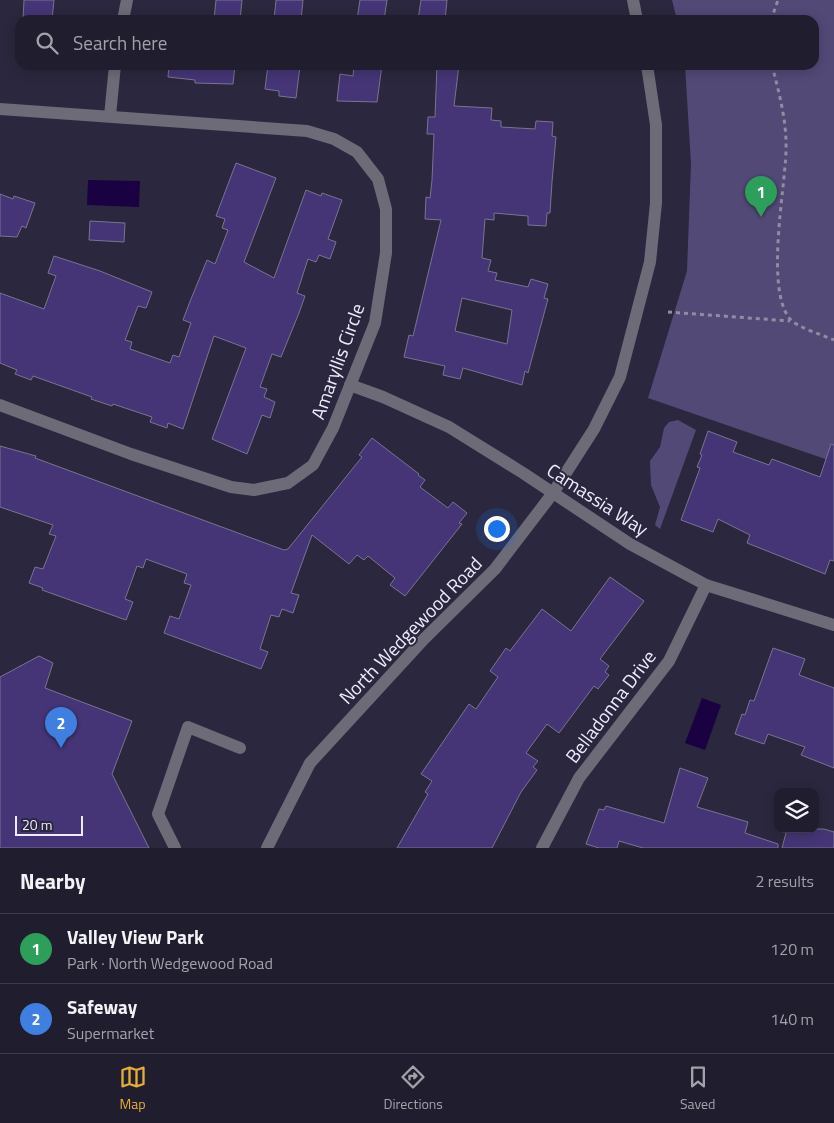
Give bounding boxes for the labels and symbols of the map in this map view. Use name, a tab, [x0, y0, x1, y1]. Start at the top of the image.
pin: 1	[745, 176, 777, 217]
street label: Amaryllis Circle	[303, 299, 371, 423]
street label: Camassia Way	[541, 455, 655, 543]
your location	[484, 516, 510, 542]
street label: North Wedgewood Road	[332, 550, 488, 710]
street label: Belladonna Drive	[558, 643, 662, 769]
pin: 2	[45, 707, 77, 748]
scale bar	[15, 813, 82, 836]

